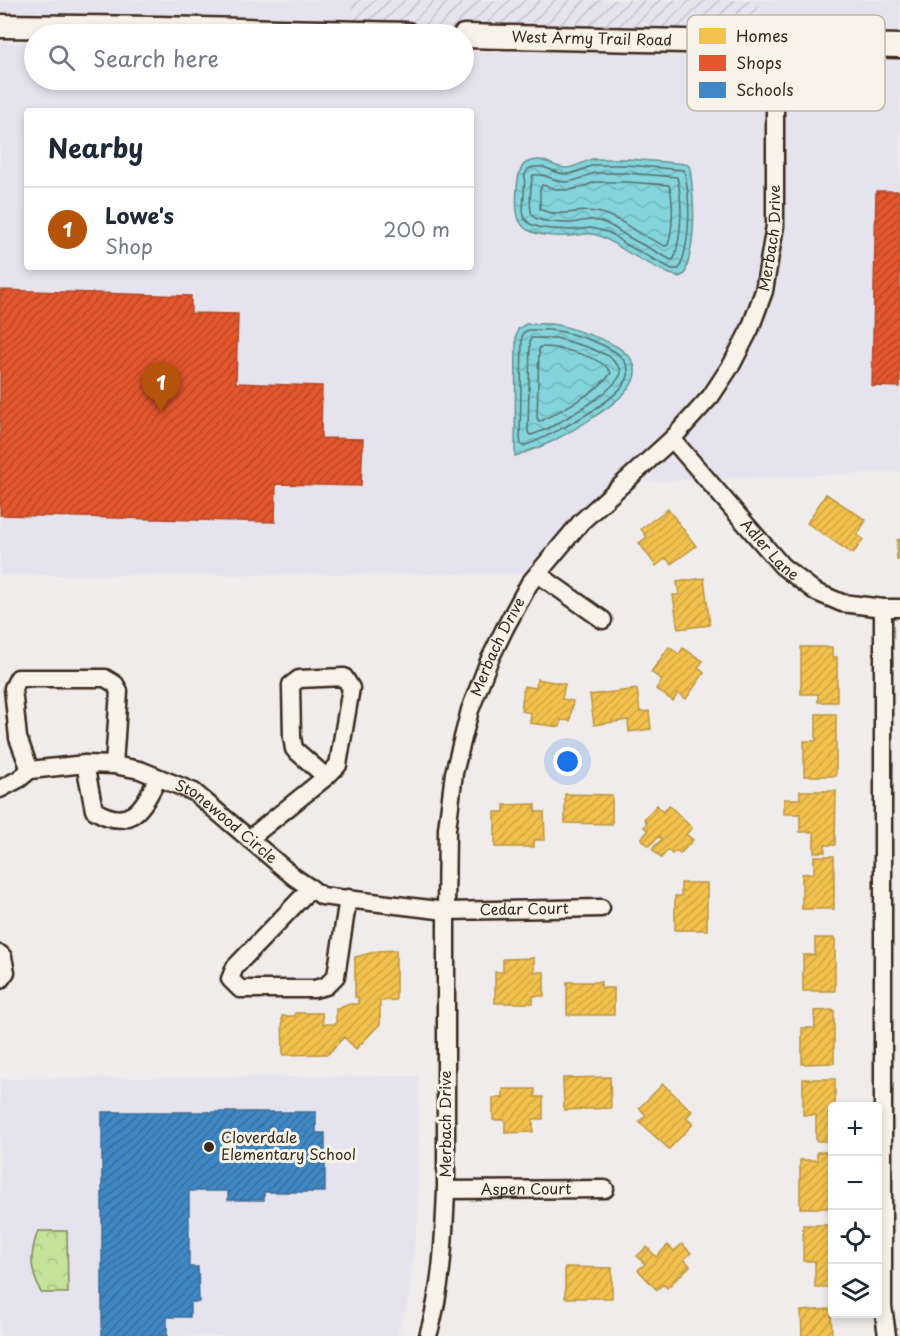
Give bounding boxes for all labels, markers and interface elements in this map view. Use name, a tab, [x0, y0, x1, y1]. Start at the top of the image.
legend	[687, 15, 885, 111]
text: Homes	[736, 23, 788, 47]
search box	[24, 24, 474, 90]
street label: West Army Trail Road	[511, 24, 673, 51]
icon: search	[45, 41, 78, 74]
text: Search here	[93, 41, 219, 74]
text: Shops	[736, 50, 782, 74]
text: Schools	[736, 77, 794, 101]
text: Nearby	[48, 128, 143, 167]
street label: Merbach Drive	[751, 185, 785, 293]
text: Lowe's	[105, 198, 174, 231]
text: 1	[63, 214, 72, 244]
text: 200 m	[383, 214, 450, 244]
text: Shop	[105, 231, 153, 261]
pin: 1	[142, 362, 180, 412]
street label: Adler Lane	[736, 513, 805, 585]
street label: Merbach Drive	[463, 592, 530, 699]
your location	[553, 747, 582, 776]
street label: Stonewood Circle	[172, 773, 283, 868]
street label: Cedar Court	[479, 896, 569, 920]
street label: Merbach Drive	[433, 1070, 456, 1178]
map controls	[828, 1102, 882, 1318]
button: +	[828, 1102, 882, 1156]
place label: Cloverdale Elementary School	[221, 1125, 356, 1165]
marker: Cloverdale Elementary School	[202, 1140, 216, 1154]
button: −	[828, 1156, 882, 1210]
street label: Aspen Court	[481, 1176, 571, 1200]
button: locate	[828, 1210, 882, 1264]
button: layers	[828, 1264, 882, 1318]

